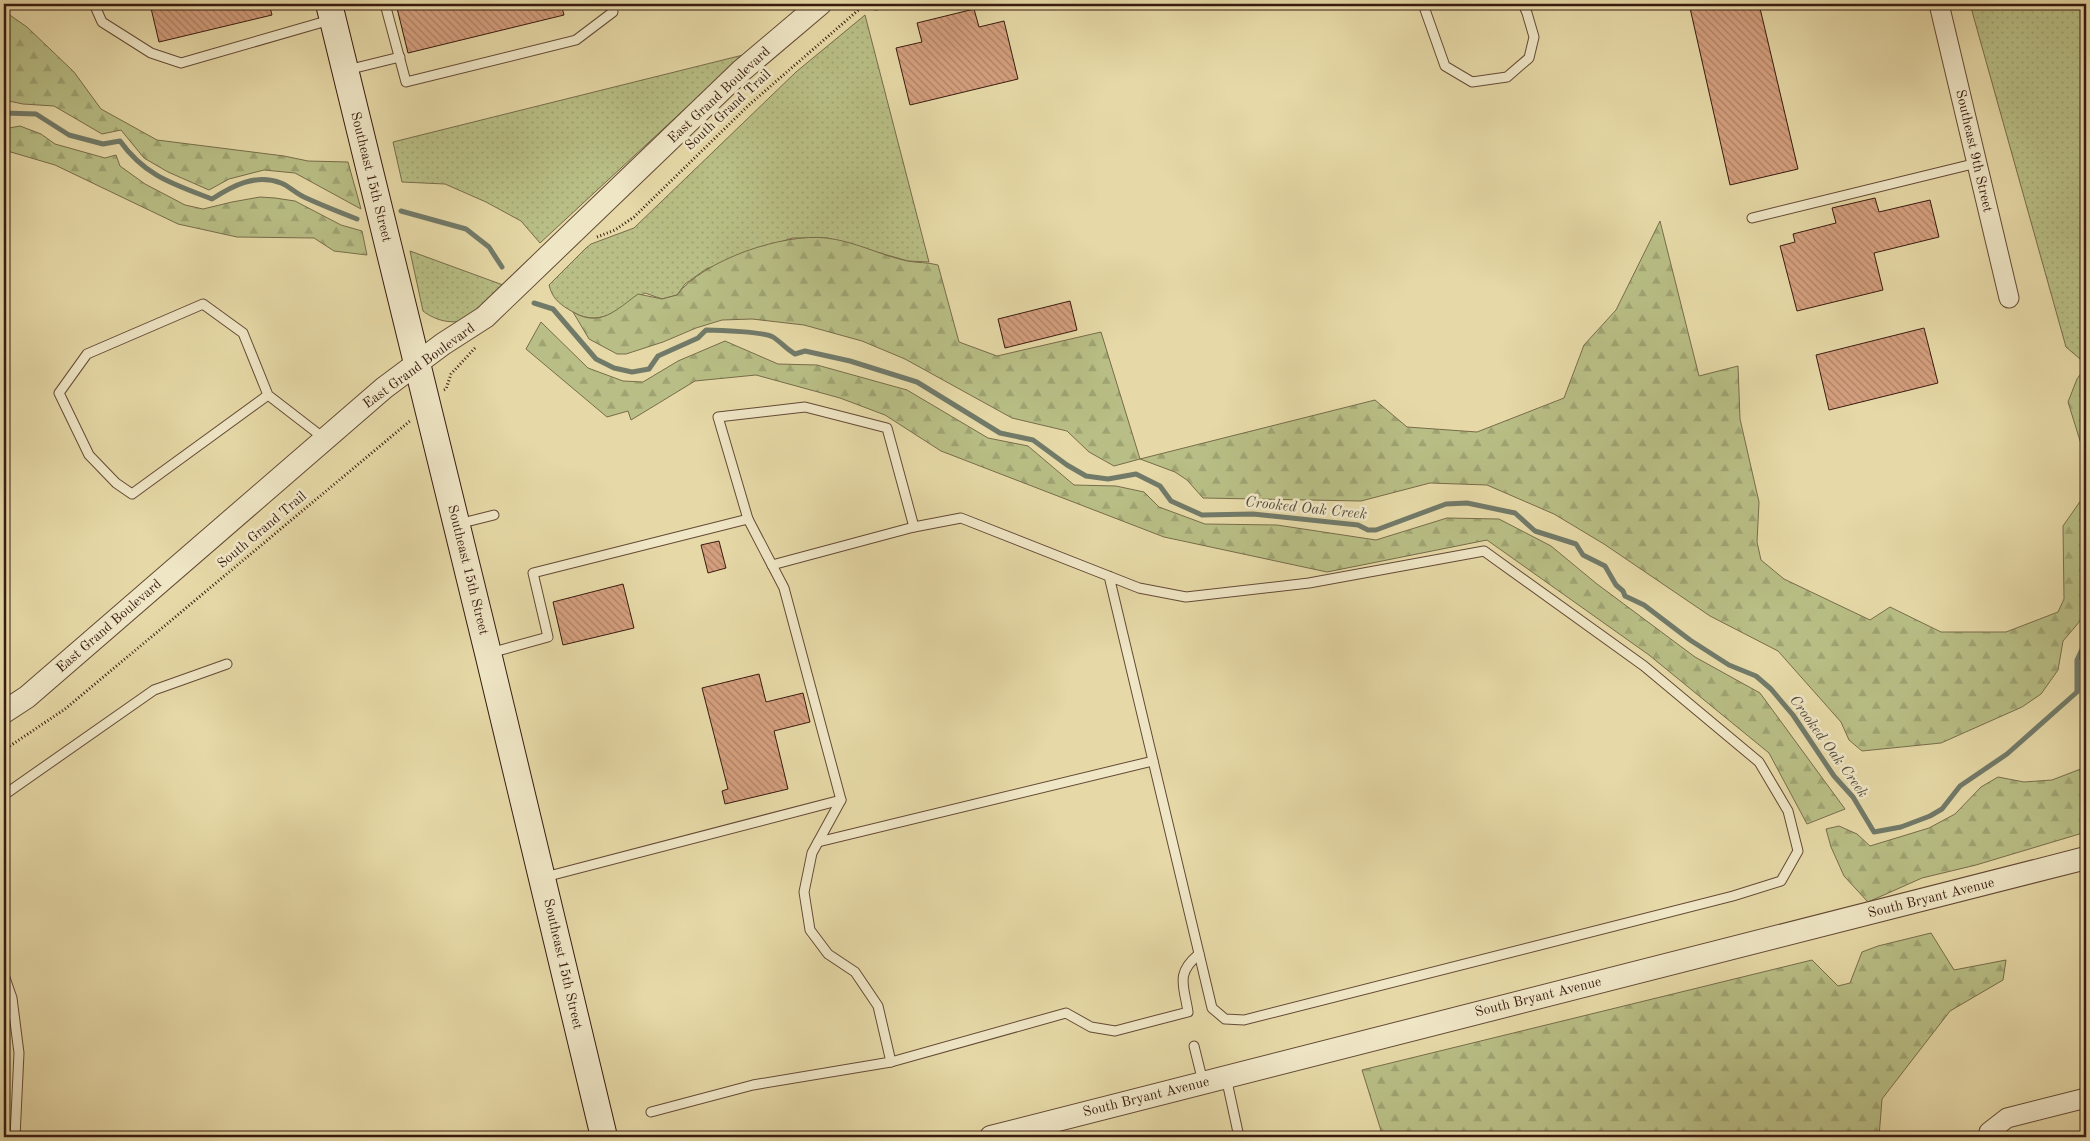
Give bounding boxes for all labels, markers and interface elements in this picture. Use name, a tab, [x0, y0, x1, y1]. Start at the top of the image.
street label: East Grand Boulevard	[665, 44, 773, 146]
street label: South Grand Trail	[683, 67, 774, 153]
street label: Southeast 9th Street	[1953, 88, 1995, 214]
street label: Southeast 15th Street	[348, 110, 394, 244]
street label: East Grand Boulevard	[361, 321, 477, 411]
street label: South Grand Trail	[215, 489, 309, 571]
water label: Crooked Oak Creek	[1244, 495, 1368, 523]
street label: Southeast 15th Street	[445, 503, 491, 637]
street label: East Grand Boulevard	[54, 577, 164, 675]
water label: Crooked Oak Creek	[1786, 693, 1870, 801]
street label: South Bryant Avenue	[1866, 876, 1996, 920]
street label: Southeast 15th Street	[541, 897, 585, 1031]
street label: South Bryant Avenue	[1473, 975, 1603, 1019]
street label: South Bryant Avenue	[1081, 1075, 1211, 1119]

